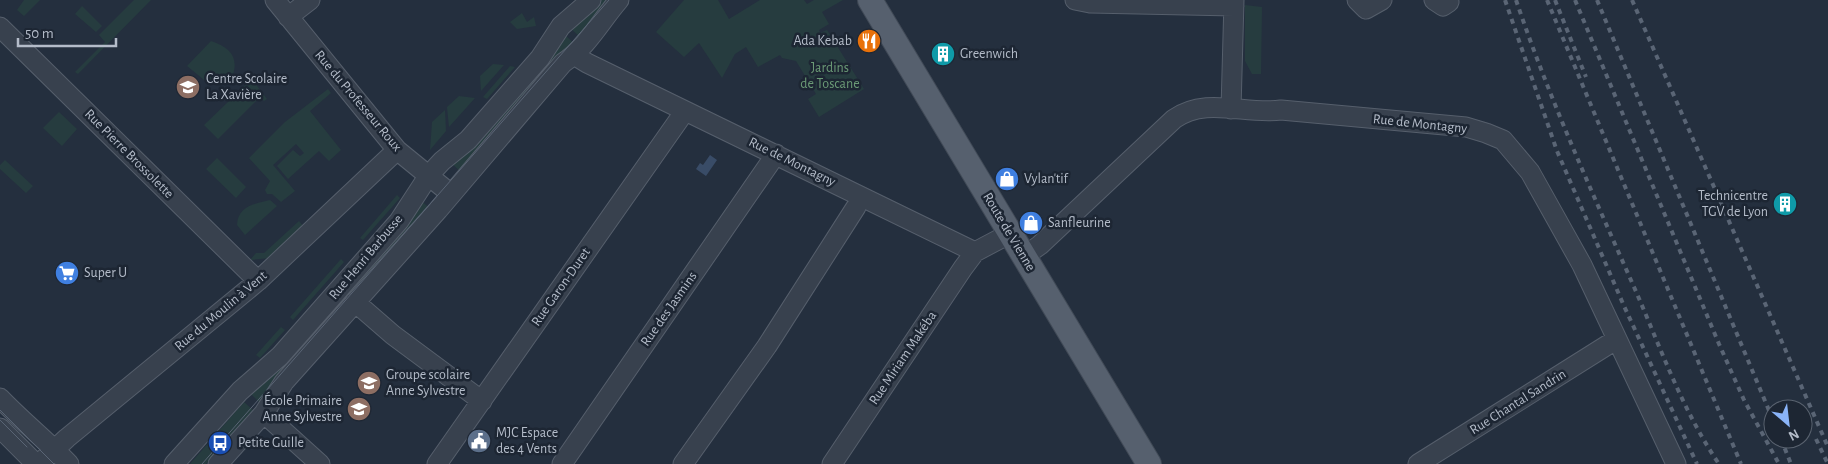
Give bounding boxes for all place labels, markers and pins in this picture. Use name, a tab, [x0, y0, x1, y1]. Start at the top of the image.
restaurant icon: Ada Kebab	[856, 28, 882, 54]
place label: Ada Kebab	[793, 34, 852, 48]
building icon: Greenwich	[930, 41, 956, 67]
place label: Greenwich	[960, 47, 1018, 61]
place label: Centre Scolaire La Xavière	[206, 72, 287, 102]
school or university icon: Centre Scolaire La Xavière	[175, 74, 201, 100]
shop icon: Vylan'tif	[994, 166, 1020, 192]
place label: Vylan'tif	[1024, 172, 1069, 186]
place label: Technicentre TGV de Lyon	[1698, 189, 1768, 219]
building icon: Technicentre TGV de Lyon	[1772, 191, 1798, 217]
shop icon: Sanfleurine	[1018, 210, 1044, 236]
place label: Sanfleurine	[1048, 216, 1111, 230]
supermarket icon: Super U	[54, 260, 80, 286]
place label: Super U	[84, 266, 127, 280]
place label: Groupe scolaire Anne Sylvestre	[386, 368, 470, 398]
school or university icon: Groupe scolaire Anne Sylvestre	[356, 370, 382, 396]
place label: École Primaire Anne Sylvestre	[262, 391, 342, 424]
school or university icon: École Primaire Anne Sylvestre	[346, 396, 372, 422]
place label: MJC Espace des 4 Vents	[496, 426, 558, 456]
public building icon: MJC Espace des 4 Vents	[466, 428, 492, 454]
bus stop icon: Petite Guille	[207, 430, 233, 456]
place label: Petite Guille	[238, 436, 304, 450]

